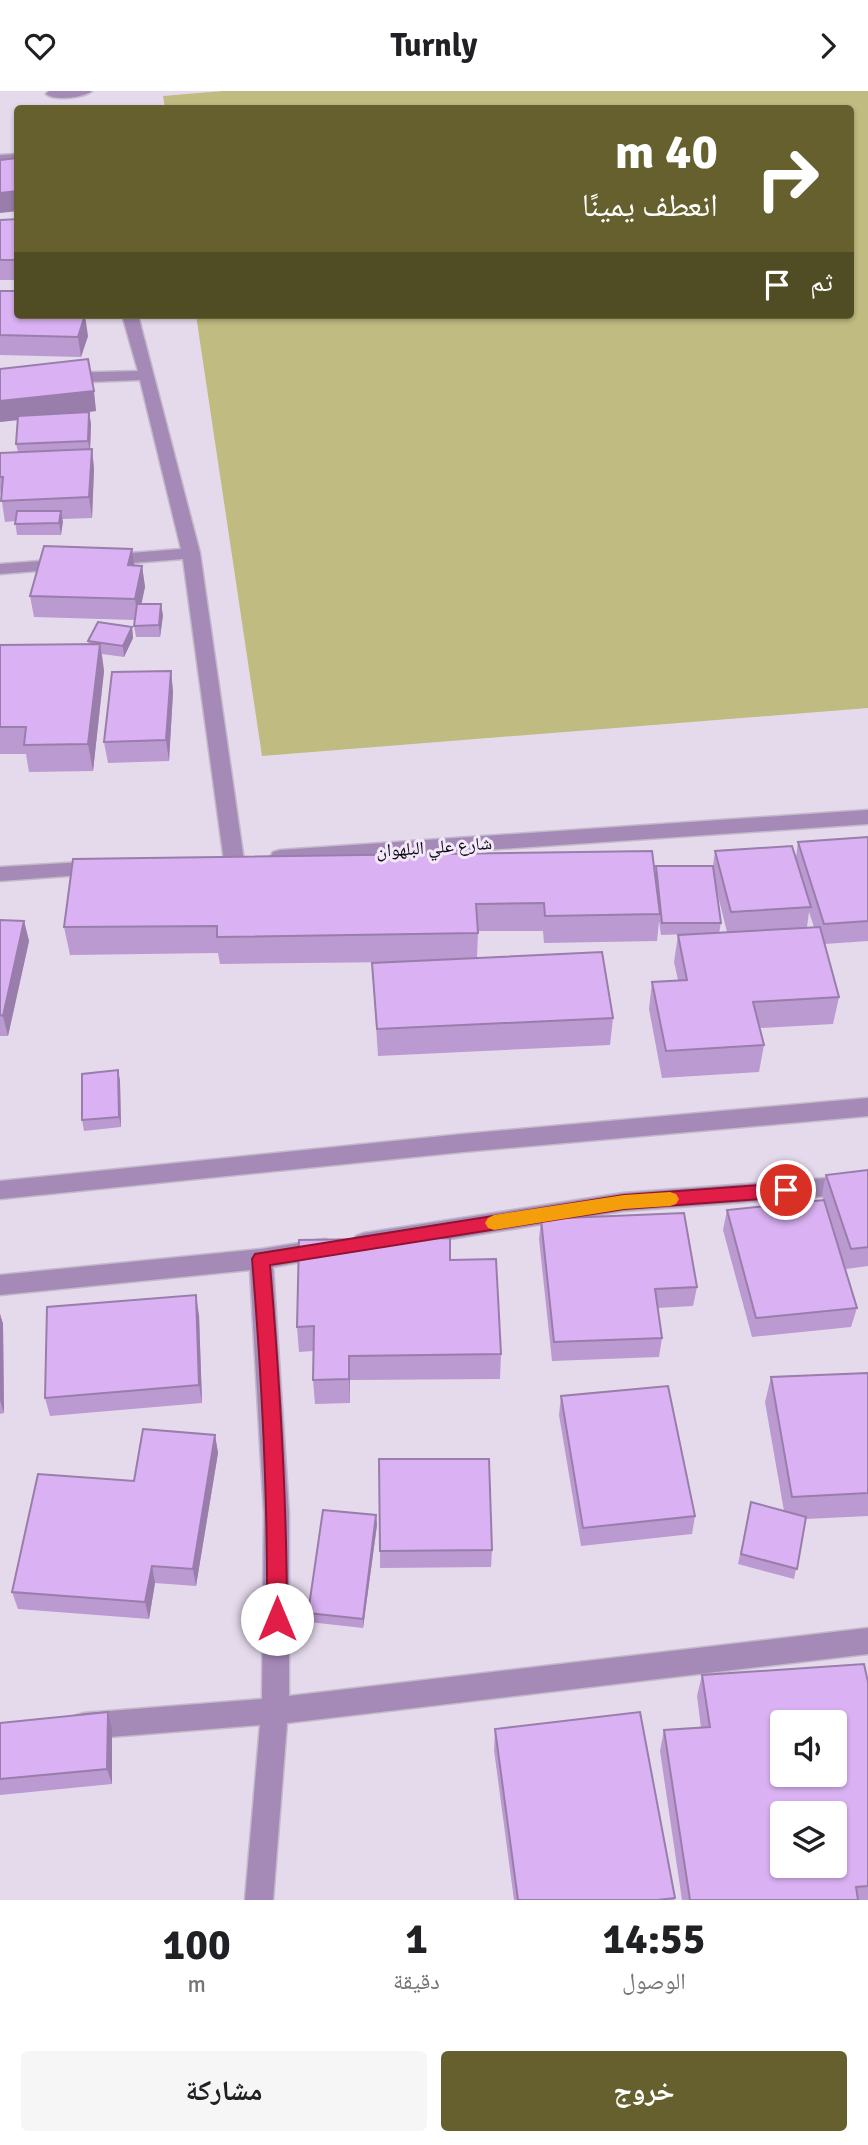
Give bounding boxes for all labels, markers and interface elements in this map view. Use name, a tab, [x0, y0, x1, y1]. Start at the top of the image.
text: Turnly	[391, 26, 477, 65]
icon: heart	[21, 27, 59, 65]
icon: forward	[809, 27, 847, 65]
text: 40 m	[615, 122, 718, 182]
icon: right	[742, 133, 833, 224]
text: انعطف يمينًا	[582, 186, 718, 225]
icon: arrive	[758, 266, 796, 304]
text: ثم	[810, 267, 833, 299]
street label: شارع علي البلهوان	[375, 832, 493, 866]
pin	[756, 1160, 816, 1220]
icon: arrive	[767, 1171, 805, 1209]
position arrow	[240, 1582, 314, 1656]
map controls	[770, 1710, 847, 1878]
button: sound	[770, 1710, 847, 1787]
button: layers	[770, 1801, 847, 1878]
text: 1	[405, 1914, 428, 1965]
text: 14:55	[602, 1914, 705, 1965]
text: 100	[163, 1920, 231, 1971]
text: دقيقة	[393, 1967, 440, 1996]
text: الوصول	[622, 1967, 686, 1996]
text: m	[187, 1970, 206, 1999]
button: مشاركة	[21, 2051, 427, 2131]
button: خروج	[441, 2051, 847, 2131]

